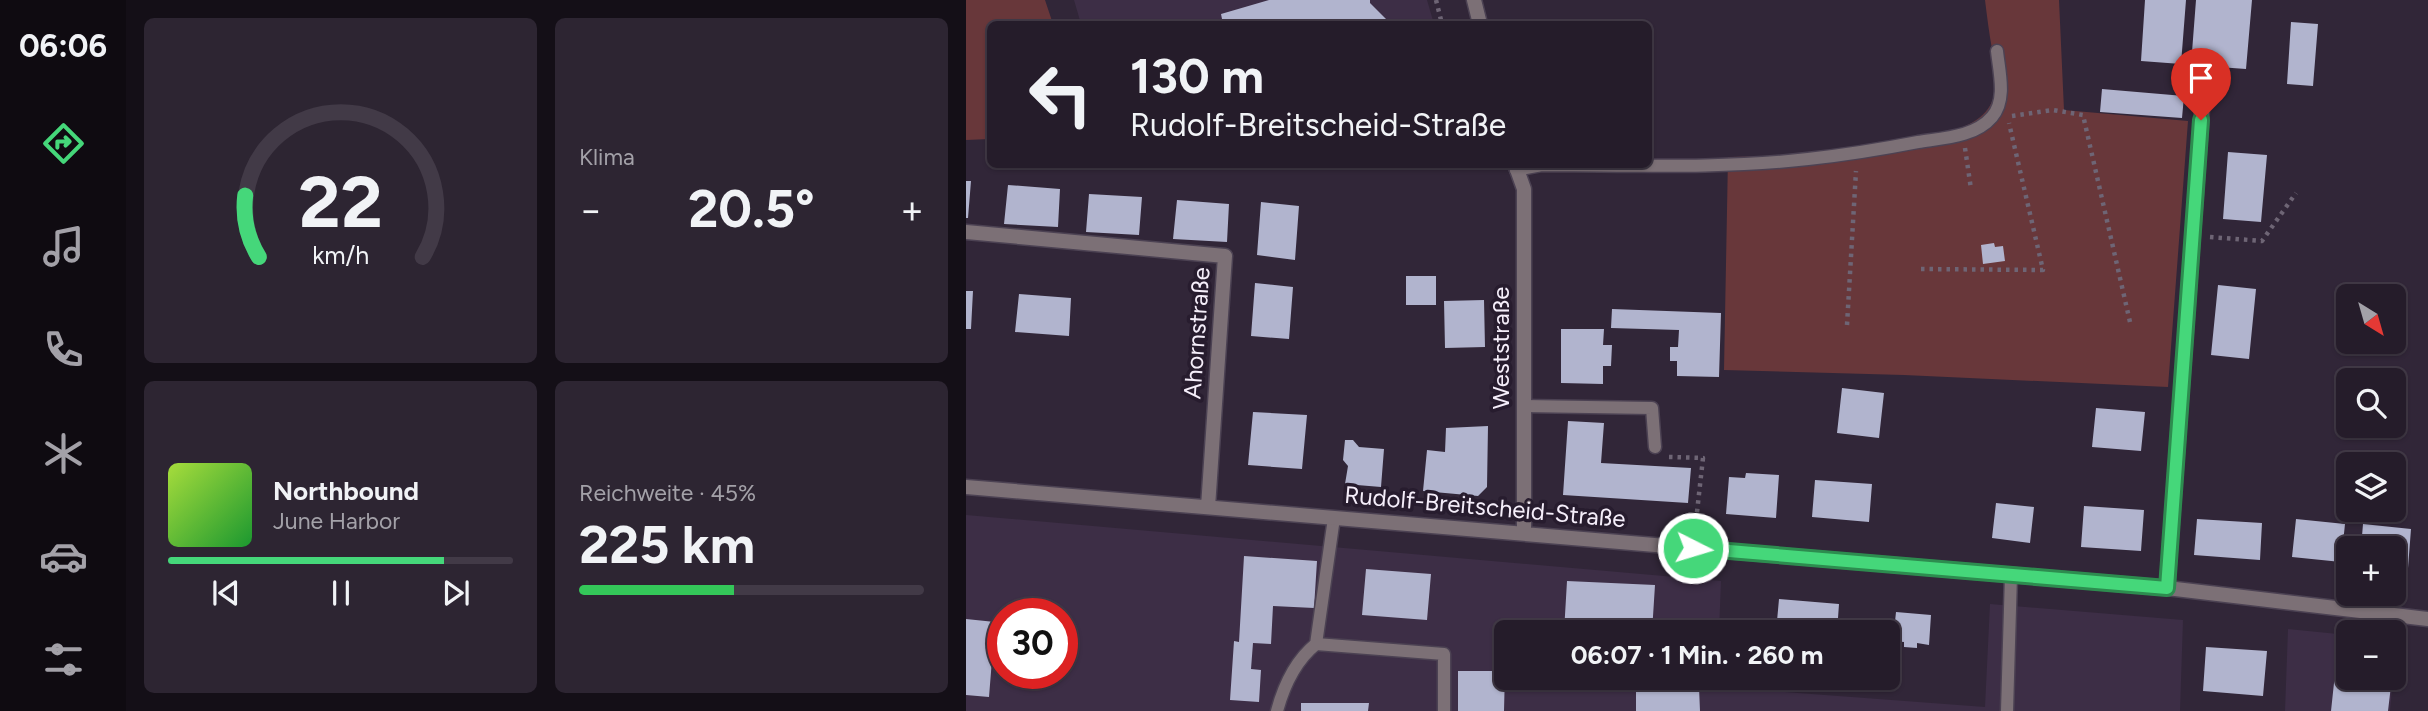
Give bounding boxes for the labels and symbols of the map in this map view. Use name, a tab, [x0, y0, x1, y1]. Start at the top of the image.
pin	[2171, 48, 2231, 120]
street label: Ahornstraße	[1177, 266, 1216, 400]
north arrow	[2336, 284, 2406, 354]
street label: Weststraße	[1486, 287, 1515, 409]
street label: Rudolf-Breitscheid-Straße	[1343, 480, 1627, 533]
position arrow	[1656, 511, 1730, 585]
speed limit sign: 30	[987, 598, 1078, 689]

